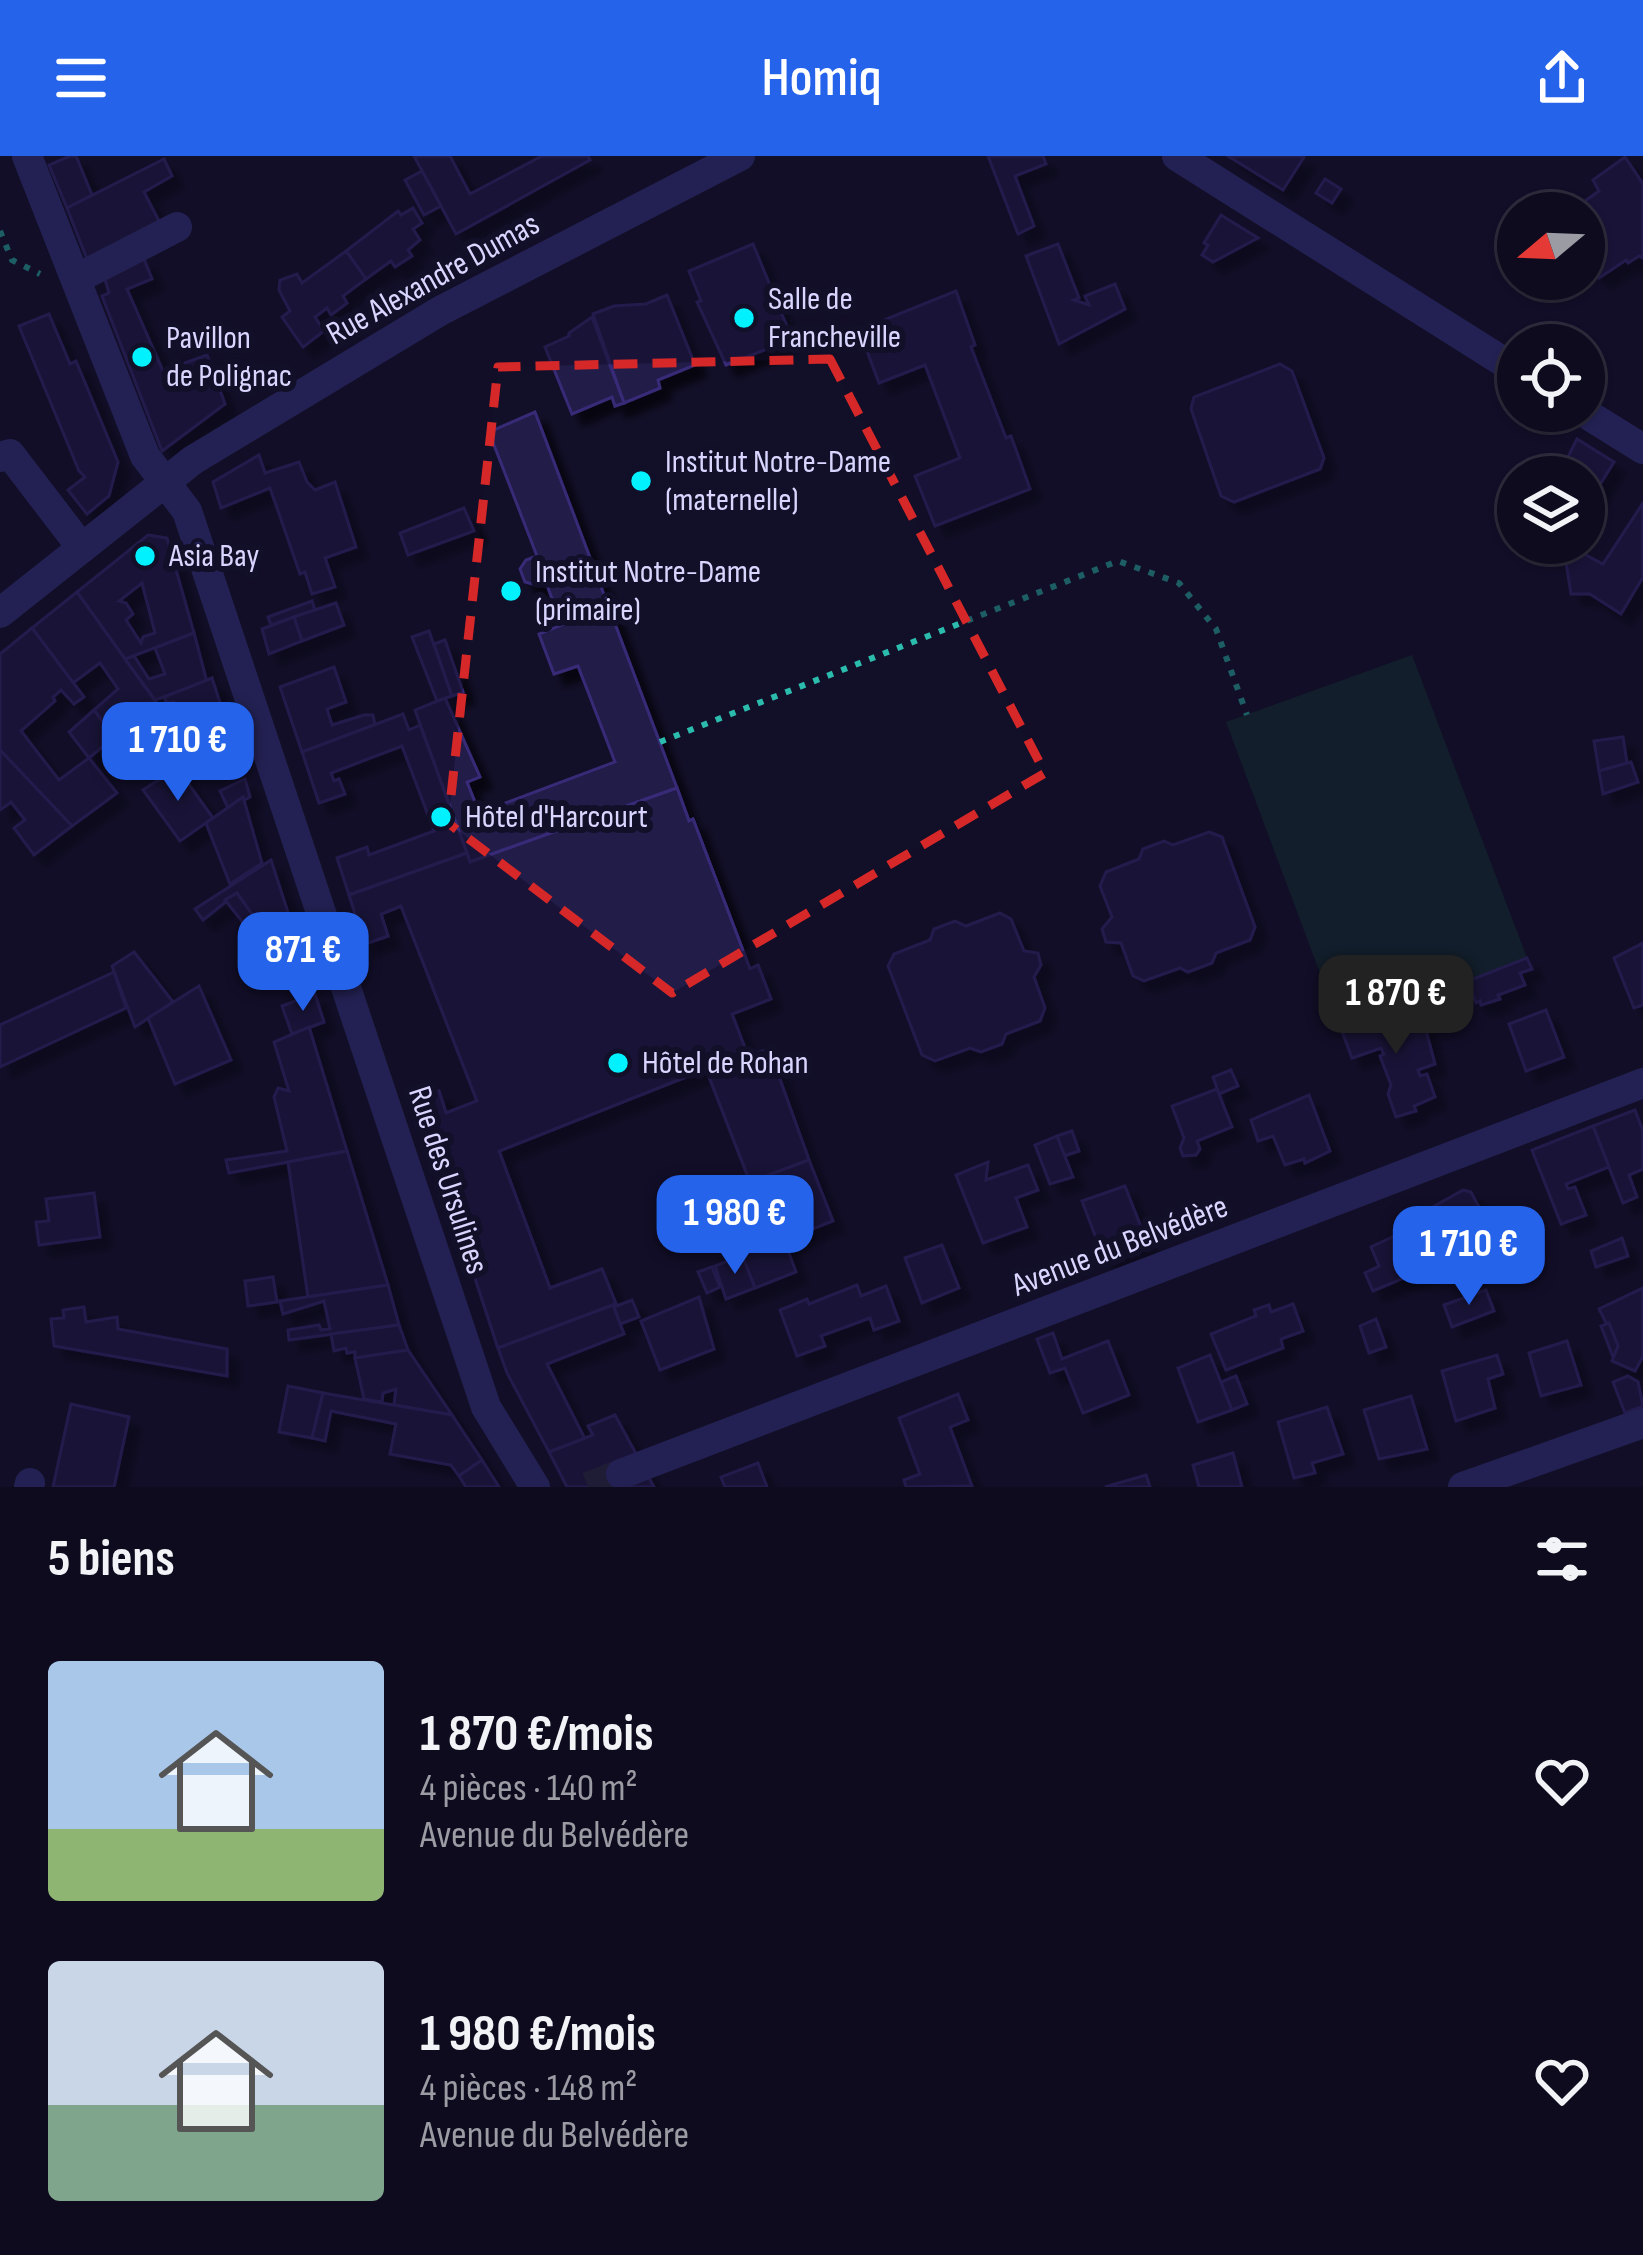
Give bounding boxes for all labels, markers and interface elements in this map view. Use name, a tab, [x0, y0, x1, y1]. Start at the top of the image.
icon: menu	[48, 45, 114, 111]
icon: share	[1529, 45, 1595, 111]
text: Homiq	[761, 46, 882, 111]
north arrow	[1497, 192, 1605, 300]
map controls	[1497, 192, 1605, 564]
street label: Rue Alexandre Dumas	[320, 204, 546, 354]
place label: Salle de Francheville	[768, 279, 901, 357]
marker: Salle de Francheville	[731, 305, 757, 331]
place label: Pavillon de Polignac	[166, 318, 292, 396]
button: locate	[1497, 324, 1605, 432]
marker: Pavillon de Polignac	[129, 344, 155, 370]
place label: Institut Notre-Dame (maternelle)	[665, 442, 891, 520]
button: layers	[1497, 456, 1605, 564]
marker: Institut Notre-Dame (maternelle)	[628, 468, 654, 494]
place label: Asia Bay	[168, 536, 259, 576]
marker: Asia Bay	[132, 543, 158, 569]
place label: Institut Notre-Dame (primaire)	[535, 552, 761, 630]
marker: Institut Notre-Dame (primaire)	[498, 578, 524, 604]
pin: 1 710 €	[67, 702, 289, 804]
text: 1 710 €	[129, 717, 227, 764]
place label: Hôtel d'Harcourt	[465, 797, 648, 837]
marker: Hôtel d'Harcourt	[428, 804, 454, 830]
pin: 871 €	[219, 912, 387, 1014]
text: 871 €	[265, 927, 341, 974]
pin: 1 870 €	[1285, 955, 1507, 1057]
text: 1 870 €	[1345, 970, 1447, 1017]
place label: Hôtel de Rohan	[642, 1043, 809, 1083]
marker: Hôtel de Rohan	[605, 1050, 631, 1076]
street label: Rue des Ursulines	[399, 1081, 497, 1279]
pin: 1 980 €	[624, 1175, 846, 1277]
street label: Avenue du Belvédère	[1006, 1187, 1234, 1306]
text: 1 980 €	[684, 1190, 786, 1237]
pin: 1 710 €	[1358, 1206, 1580, 1308]
text: 1 710 €	[1420, 1221, 1518, 1268]
icon: filters	[1529, 1526, 1595, 1592]
text: 5 biens	[48, 1529, 175, 1590]
text: 1 870 €/mois	[420, 1704, 654, 1765]
icon: home	[144, 1709, 288, 1853]
icon: heart	[1529, 1748, 1595, 1814]
text: 4 pièces · 140 m²	[420, 1765, 638, 1812]
text: Avenue du Belvédère	[420, 1812, 689, 1859]
text: 1 980 €/mois	[420, 2004, 656, 2065]
icon: home	[144, 2009, 288, 2153]
icon: heart	[1529, 2048, 1595, 2114]
text: 4 pièces · 148 m²	[420, 2065, 637, 2112]
text: Avenue du Belvédère	[420, 2112, 689, 2159]

